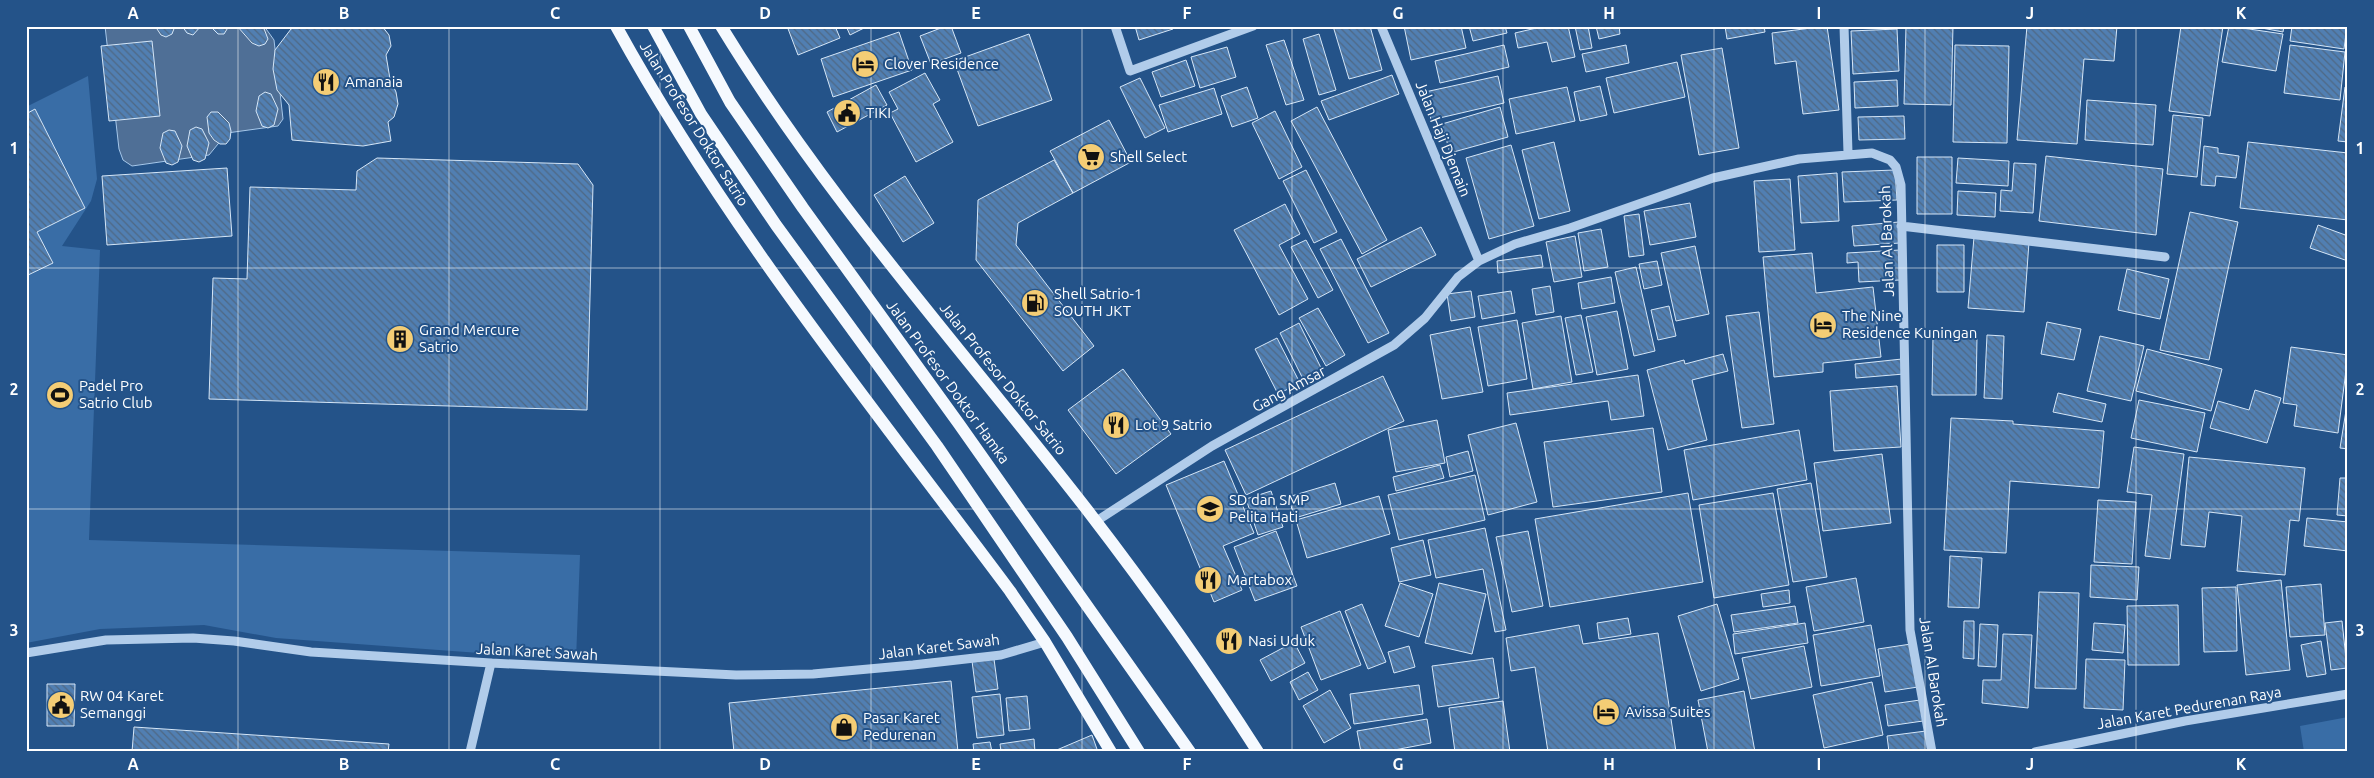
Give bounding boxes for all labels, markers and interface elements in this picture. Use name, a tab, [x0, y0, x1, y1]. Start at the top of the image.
text: A	[127, 4, 139, 22]
text: B	[339, 4, 349, 22]
text: C	[550, 4, 560, 22]
text: D	[759, 4, 771, 22]
text: E	[971, 4, 981, 22]
text: F	[1183, 4, 1192, 22]
text: G	[1392, 4, 1404, 22]
text: H	[1603, 4, 1615, 22]
text: I	[1817, 4, 1821, 22]
text: J	[2026, 4, 2034, 22]
text: K	[2236, 4, 2247, 22]
street label: Jalan Profesor Doktor Satrio	[637, 38, 752, 209]
hotel icon: Clover Residence	[850, 49, 880, 79]
place label: Clover Residence	[884, 55, 999, 72]
restaurant icon: Amanaia	[311, 67, 341, 97]
place label: Amanaia	[345, 73, 403, 90]
street label: Jalan Haji Djemain	[1413, 79, 1474, 199]
public building icon: TIKI	[832, 98, 862, 128]
place label: TIKI	[866, 104, 891, 121]
text: 1	[9, 139, 19, 157]
text: 1	[2355, 139, 2365, 157]
supermarket icon: Shell Select	[1076, 142, 1106, 172]
place label: Shell Select	[1110, 148, 1187, 165]
street label: Jalan Al Barokah	[1876, 185, 1897, 297]
place label: Shell Satrio-1 SOUTH JKT	[1054, 285, 1142, 319]
fuel station icon: Shell Satrio-1 SOUTH JKT	[1020, 288, 1050, 318]
street label: Jalan Profesor Doktor Hamka	[883, 297, 1013, 467]
street label: Jalan Profesor Doktor Satrio	[937, 299, 1070, 458]
place label: The Nine Residence Kuningan	[1842, 307, 1977, 341]
hotel icon: The Nine Residence Kuningan	[1808, 310, 1838, 340]
place label: Grand Mercure Satrio	[419, 321, 520, 355]
building icon: Grand Mercure Satrio	[385, 324, 415, 354]
street label: Gang Amsar	[1249, 362, 1329, 415]
place label: Padel Pro Satrio Club	[79, 377, 153, 411]
text: 2	[9, 380, 19, 398]
sports icon: Padel Pro Satrio Club	[45, 380, 75, 410]
text: 2	[2355, 380, 2365, 398]
restaurant icon: Lot 9 Satrio	[1101, 410, 1131, 440]
place label: Lot 9 Satrio	[1135, 416, 1212, 433]
place label: SD dan SMP Pelita Hati	[1229, 491, 1309, 525]
school or university icon: SD dan SMP Pelita Hati	[1195, 494, 1225, 524]
restaurant icon: Martabox	[1193, 565, 1223, 595]
place label: Martabox	[1227, 571, 1292, 588]
street label: Jalan Al Barokah	[1916, 616, 1951, 728]
text: 3	[9, 621, 19, 639]
text: 3	[2355, 621, 2365, 639]
restaurant icon: Nasi Uduk	[1214, 626, 1244, 656]
street label: Jalan Karet Sawah	[877, 631, 1001, 662]
place label: Nasi Uduk	[1248, 632, 1316, 649]
street label: Jalan Karet Sawah	[475, 640, 599, 663]
street label: Jalan Karet Pedurenan Raya	[2095, 683, 2283, 732]
place label: RW 04 Karet Semanggi	[80, 687, 164, 721]
public building icon: RW 04 Karet Semanggi	[46, 690, 76, 720]
hotel icon: Avissa Suites	[1591, 697, 1621, 727]
place label: Avissa Suites	[1625, 703, 1710, 720]
place label: Pasar Karet Pedurenan	[863, 709, 940, 743]
shop icon: Pasar Karet Pedurenan	[829, 712, 859, 742]
text: A	[127, 755, 139, 773]
text: B	[339, 755, 349, 773]
text: C	[550, 755, 560, 773]
text: D	[759, 755, 771, 773]
text: E	[971, 755, 981, 773]
text: F	[1183, 755, 1192, 773]
text: G	[1392, 755, 1404, 773]
text: H	[1603, 755, 1615, 773]
text: I	[1817, 755, 1821, 773]
text: J	[2026, 755, 2034, 773]
text: K	[2236, 755, 2247, 773]

